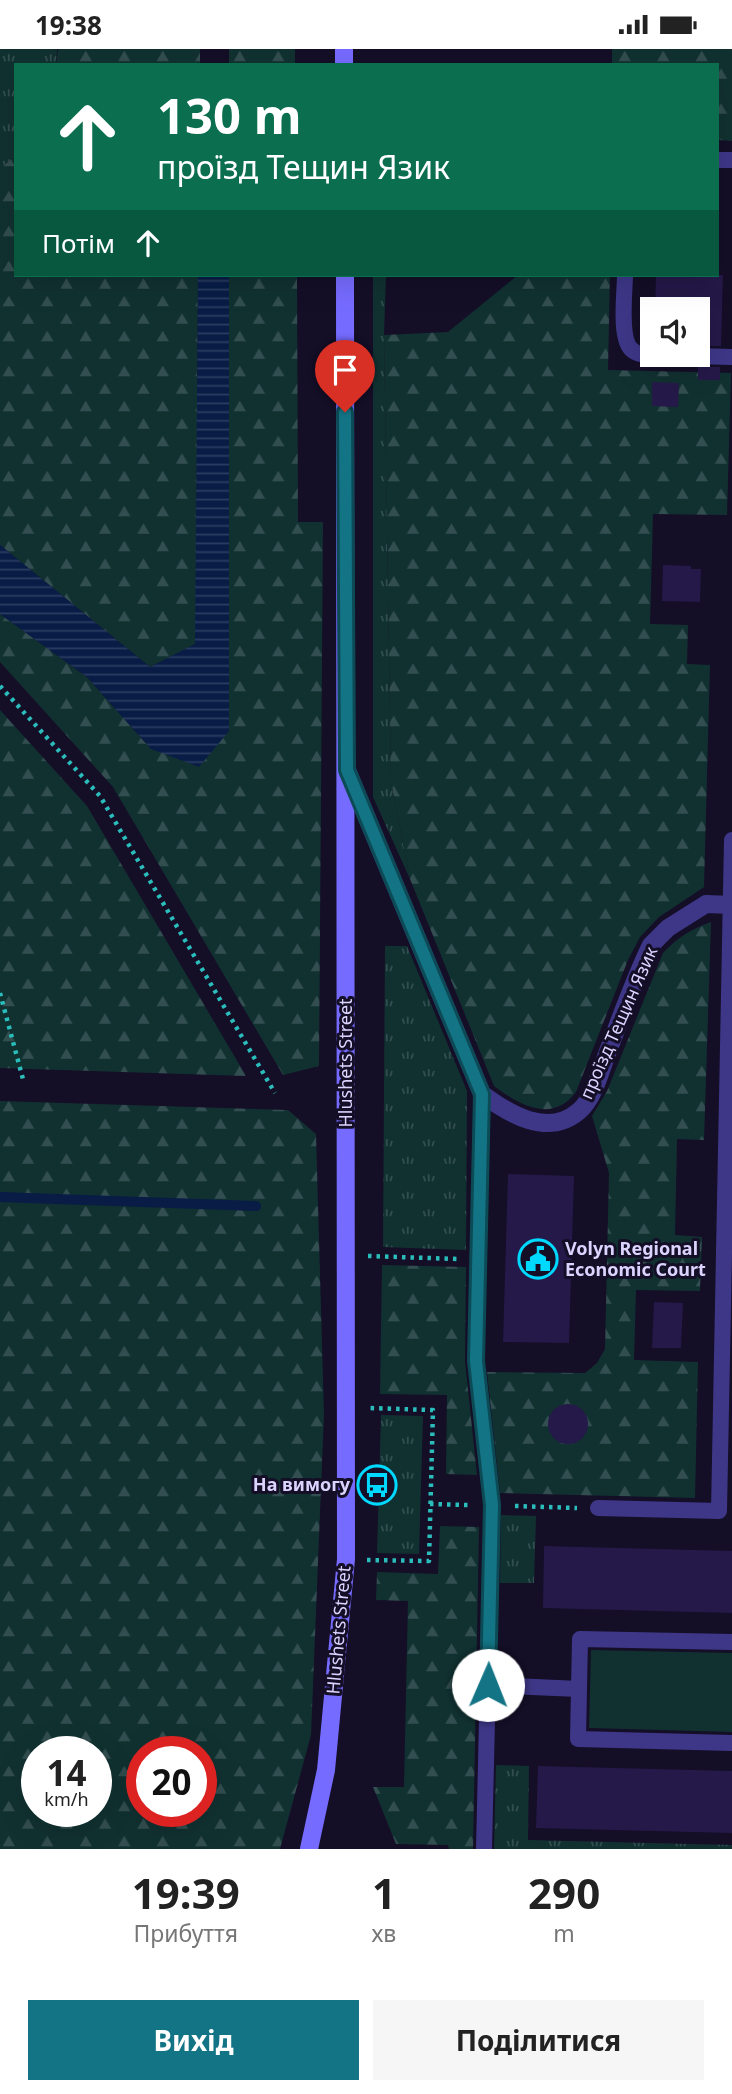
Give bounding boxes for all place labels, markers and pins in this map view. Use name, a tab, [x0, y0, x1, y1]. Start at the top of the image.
pin	[315, 340, 375, 412]
place label: Volyn Regional Economic Court	[565, 1236, 706, 1281]
public building icon: Volyn Regional Economic Court	[517, 1238, 559, 1280]
bus stop icon: На вимогу	[356, 1464, 398, 1506]
place label: На вимогу	[253, 1472, 351, 1496]

